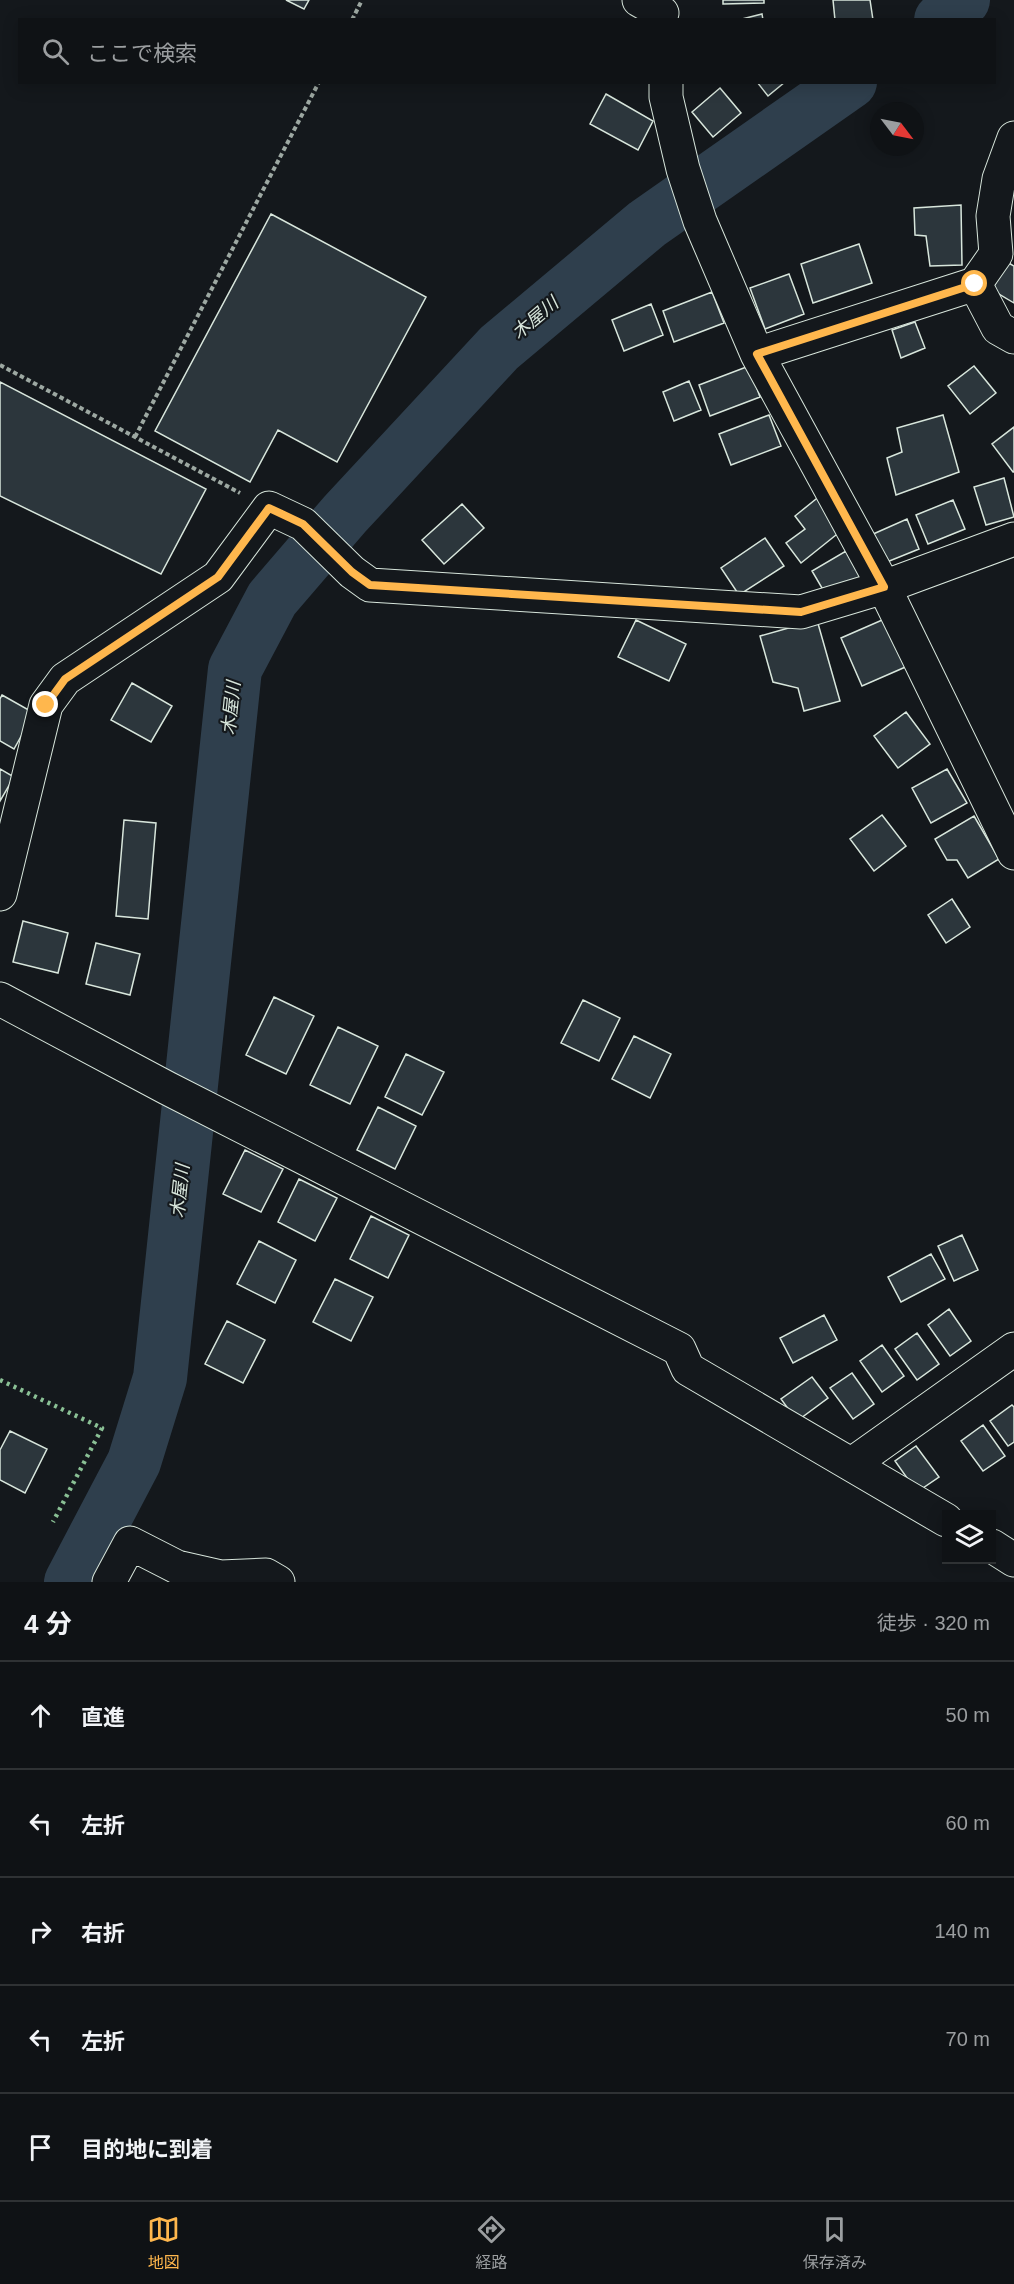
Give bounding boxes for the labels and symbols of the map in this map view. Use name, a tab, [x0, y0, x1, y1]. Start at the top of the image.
north arrow	[870, 102, 924, 156]
route start	[961, 270, 987, 296]
water label: 木屋川	[508, 292, 564, 343]
water label: 木屋川	[218, 678, 244, 736]
route end	[32, 691, 58, 717]
water label: 木屋川	[167, 1161, 193, 1219]

